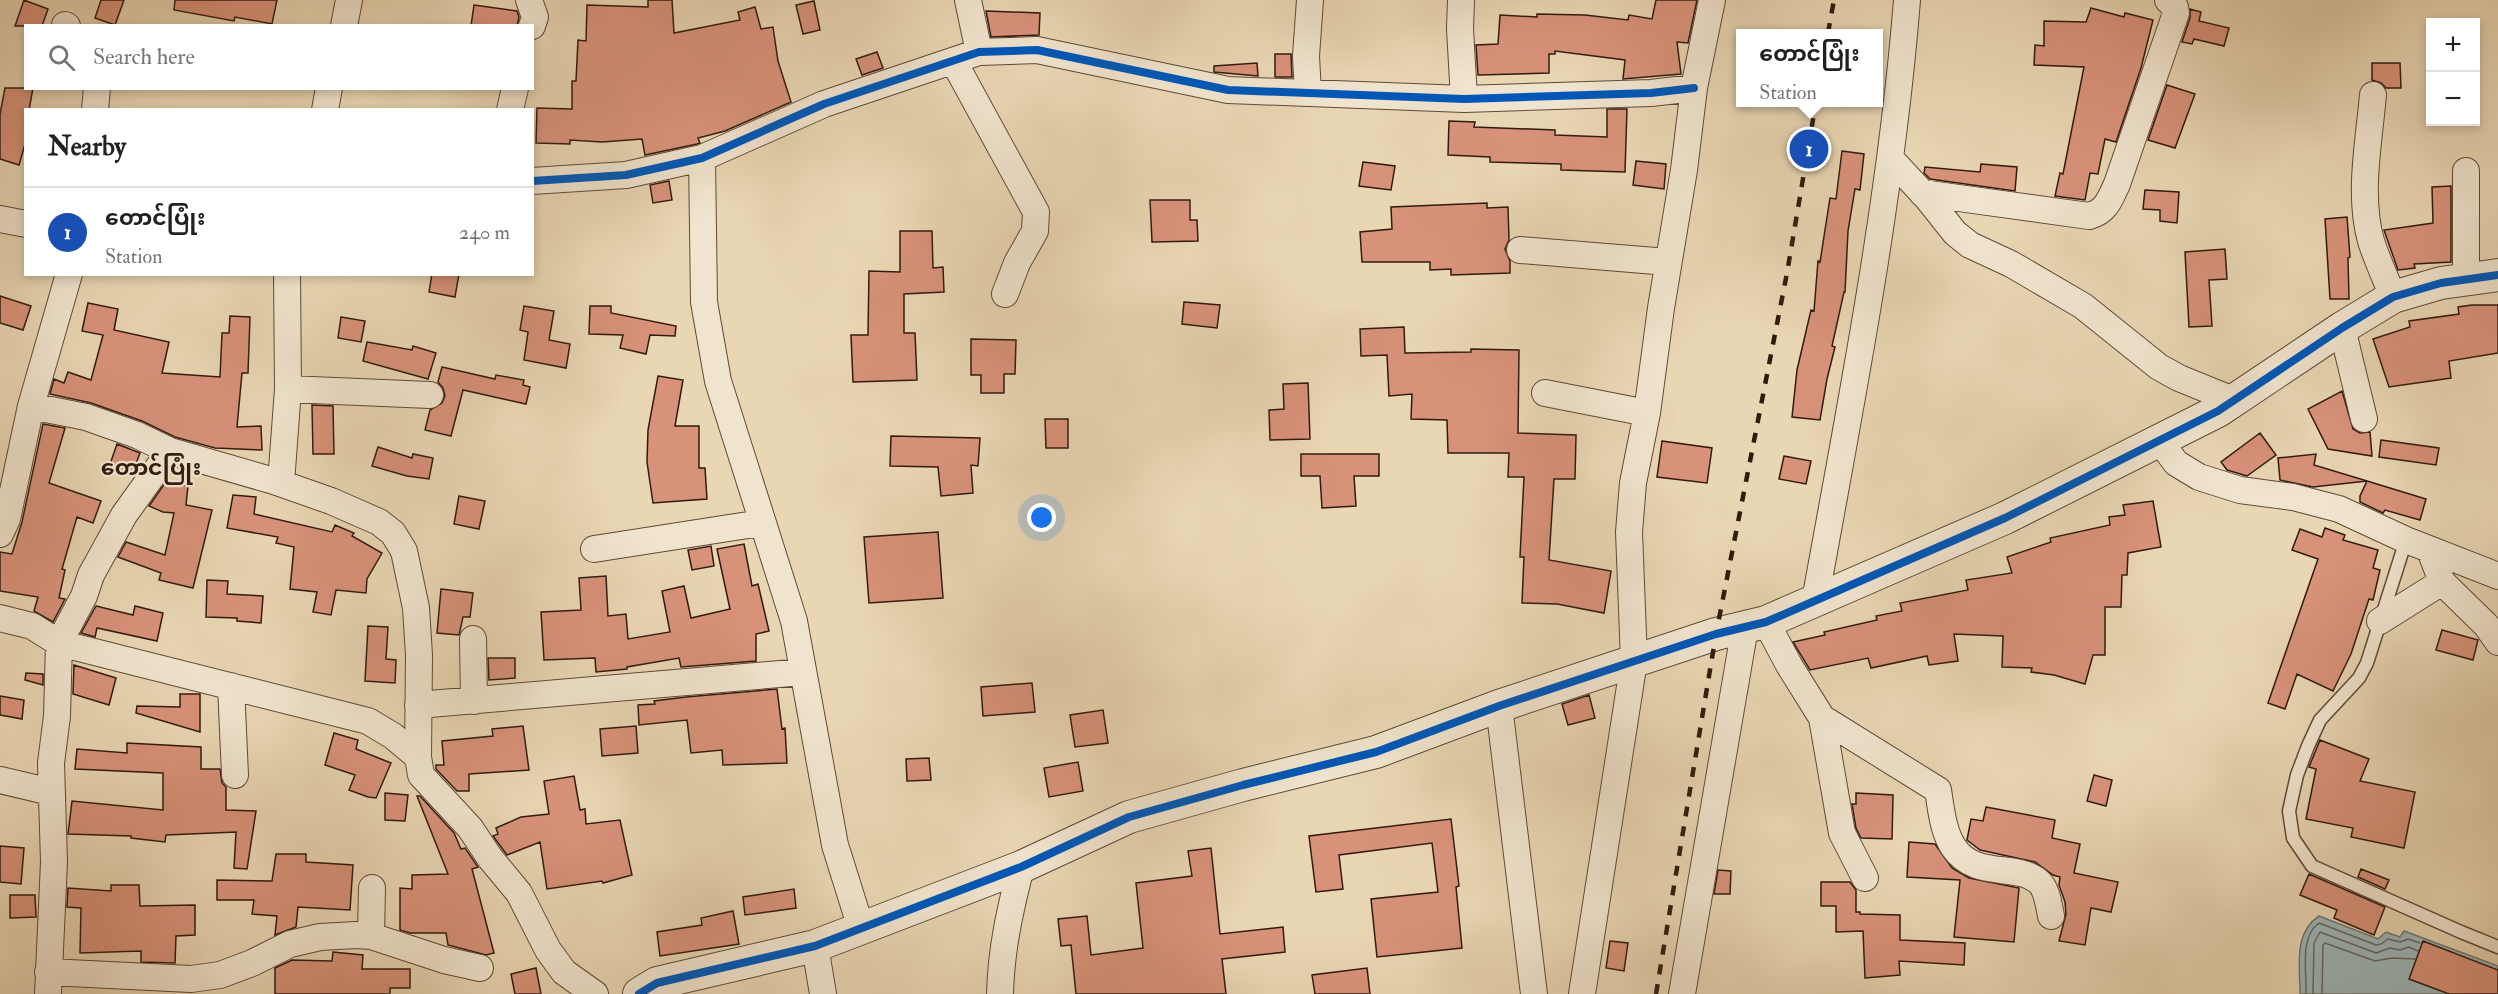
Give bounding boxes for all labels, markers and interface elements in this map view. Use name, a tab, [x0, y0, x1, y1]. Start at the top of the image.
map controls	[2426, 18, 2480, 126]
button: +	[2426, 18, 2480, 72]
search box	[24, 24, 534, 90]
popup	[1736, 29, 1883, 107]
text: တောင်ပြုံး	[1759, 40, 1860, 68]
icon: search	[45, 41, 78, 74]
text: Search here	[93, 43, 195, 71]
button: −	[2426, 72, 2480, 126]
text: Station	[1759, 80, 1817, 105]
pin: 1	[1790, 126, 1828, 172]
text: Nearby	[48, 131, 126, 163]
text: တောင်ပြုံး	[105, 204, 205, 232]
text: 1	[64, 220, 71, 245]
text: 240 m	[459, 220, 510, 245]
text: Station	[105, 244, 162, 269]
district label: တောင်ပြုံး	[101, 452, 201, 485]
your location	[1027, 503, 1056, 532]

